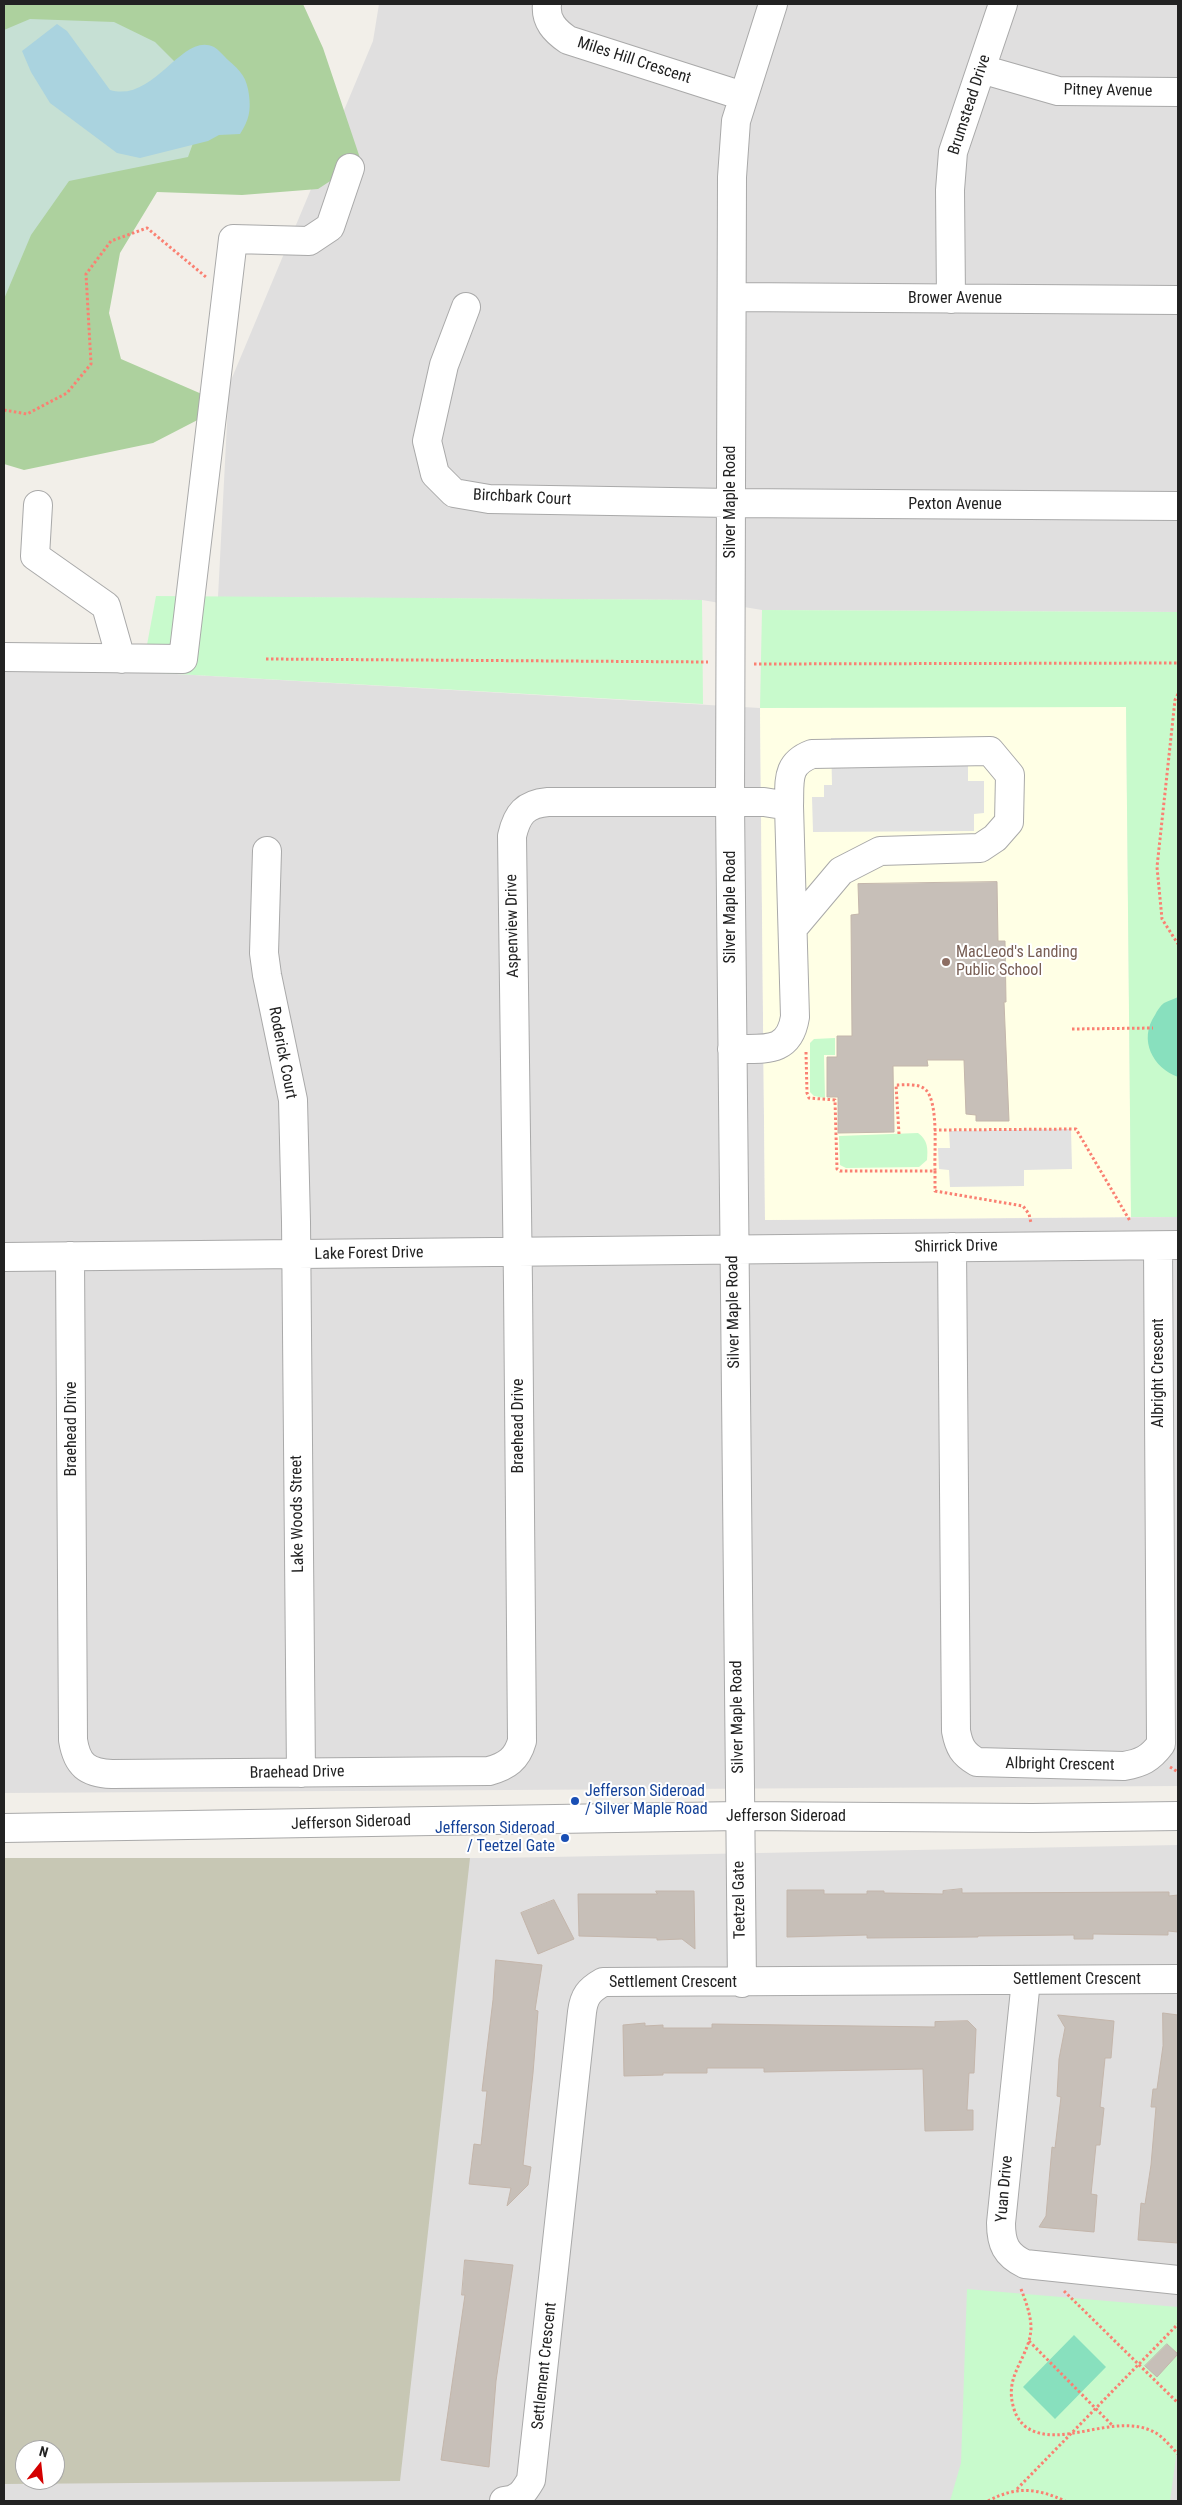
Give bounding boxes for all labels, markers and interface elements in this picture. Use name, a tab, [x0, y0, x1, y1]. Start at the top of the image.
street label: Miles Hill Crescent	[575, 34, 693, 88]
street label: Brumstead Drive	[945, 53, 995, 157]
street label: Pitney Avenue	[1063, 81, 1153, 101]
street label: Brower Avenue	[908, 289, 1002, 309]
street label: Silver Maple Road	[721, 445, 741, 559]
street label: Birchbark Court	[472, 486, 572, 510]
street label: Pexton Avenue	[908, 495, 1002, 515]
street label: Silver Maple Road	[721, 850, 741, 964]
street label: Aspenview Drive	[502, 874, 524, 978]
place label: MacLeod's Landing Public School	[956, 943, 1078, 981]
marker: MacLeod's Landing Public School	[940, 956, 952, 968]
street label: Roderick Court	[264, 1005, 300, 1101]
street label: Shirrick Drive	[914, 1237, 998, 1257]
street label: Lake Forest Drive	[314, 1243, 424, 1265]
street label: Silver Maple Road	[723, 1255, 745, 1369]
street label: Albright Crescent	[1149, 1318, 1169, 1428]
street label: Braehead Drive	[509, 1379, 529, 1473]
street label: Braehead Drive	[62, 1382, 82, 1476]
street label: Lake Woods Street	[287, 1455, 309, 1573]
street label: Silver Maple Road	[727, 1660, 749, 1774]
street label: Albright Crescent	[1005, 1754, 1115, 1776]
street label: Braehead Drive	[249, 1763, 345, 1783]
place label: Jefferson Sideroad / Silver Maple Road	[585, 1782, 708, 1820]
marker: Jefferson Sideroad / Silver Maple Road	[569, 1795, 581, 1807]
street label: Jefferson Sideroad	[726, 1807, 846, 1827]
street label: Jefferson Sideroad	[291, 1811, 411, 1835]
place label: Jefferson Sideroad / Teetzel Gate	[435, 1819, 555, 1857]
marker: Jefferson Sideroad / Teetzel Gate	[559, 1832, 571, 1844]
street label: Teetzel Gate	[730, 1861, 750, 1939]
street label: Settlement Crescent	[1013, 1970, 1141, 1990]
street label: Settlement Crescent	[609, 1973, 737, 1993]
street label: Yuan Drive	[993, 2155, 1017, 2223]
street label: Settlement Crescent	[529, 2301, 561, 2431]
north arrow	[15, 2440, 65, 2490]
text: N	[38, 2443, 50, 2460]

